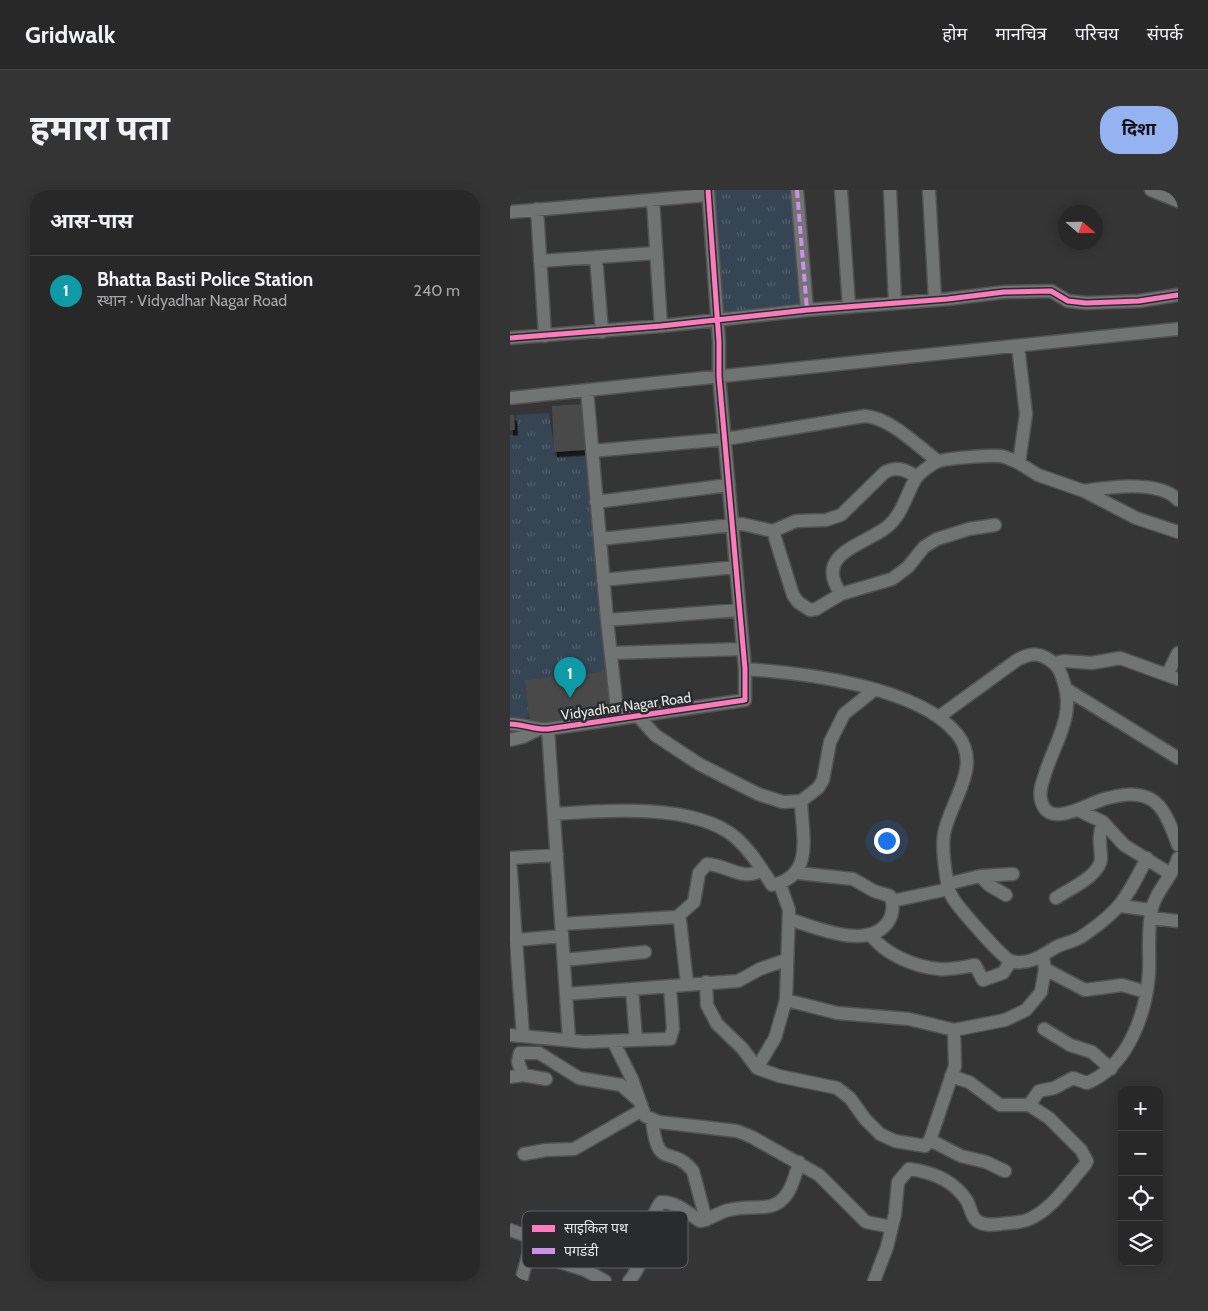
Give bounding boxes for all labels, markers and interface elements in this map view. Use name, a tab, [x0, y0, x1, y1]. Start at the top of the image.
text: Gridwalk	[25, 20, 115, 49]
text: होम	[942, 23, 967, 45]
text: मानचित्र	[995, 23, 1047, 45]
text: परिचय	[1075, 23, 1119, 45]
text: संपर्क	[1147, 23, 1183, 45]
text: हमारा पता	[30, 106, 170, 149]
button: दिशा	[1100, 106, 1178, 154]
north arrow	[1058, 205, 1103, 250]
text: आस-पास	[50, 208, 133, 233]
text: Bhatta Basti Police Station	[97, 268, 313, 291]
text: 1	[63, 281, 69, 300]
text: 240 m	[414, 281, 460, 300]
text: स्थान · Vidyadhar Nagar Road	[97, 291, 287, 310]
pin: 1	[554, 657, 586, 698]
street label: Vidyadhar Nagar Road	[560, 688, 692, 724]
your location	[874, 828, 900, 854]
map controls	[1118, 1086, 1163, 1266]
button: +	[1118, 1086, 1163, 1131]
button: −	[1118, 1131, 1163, 1176]
button: locate	[1118, 1176, 1163, 1221]
legend	[522, 1211, 688, 1268]
text: साइकिल पथ	[564, 1219, 629, 1237]
button: layers	[1118, 1221, 1163, 1266]
text: पगडंडी	[564, 1242, 599, 1260]

